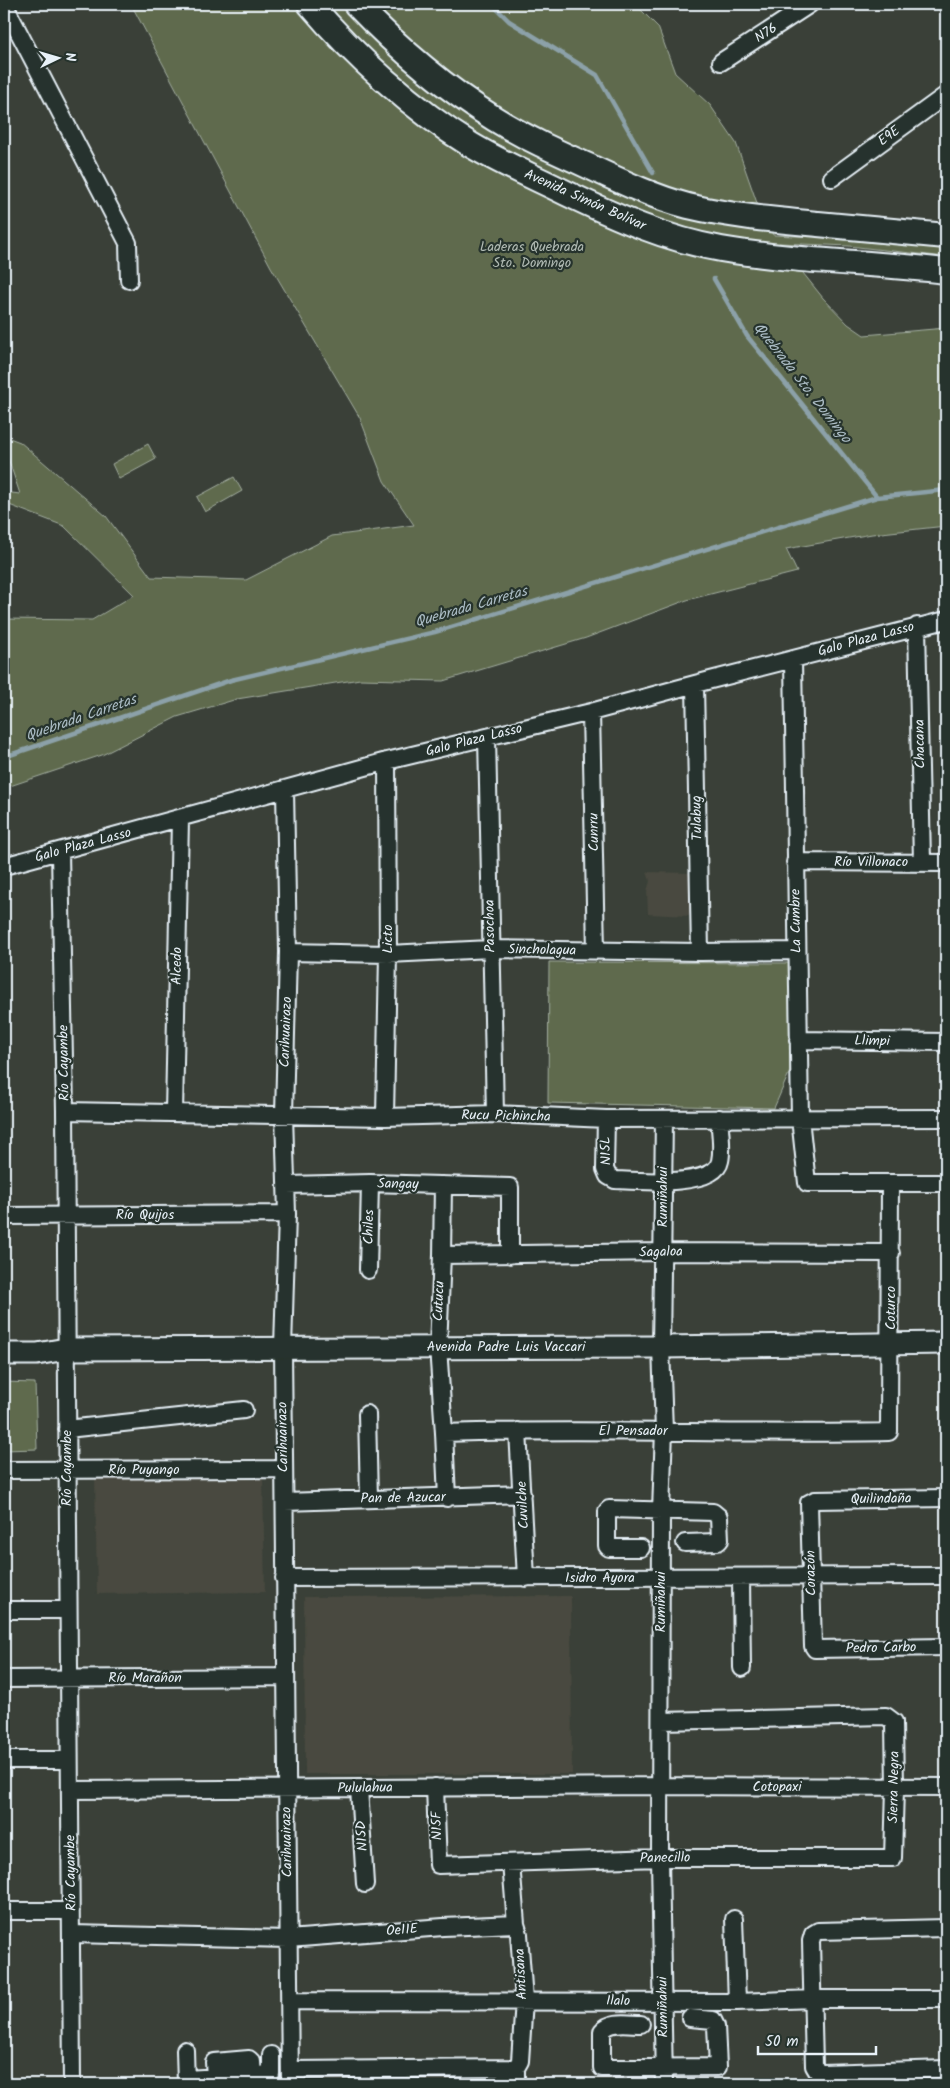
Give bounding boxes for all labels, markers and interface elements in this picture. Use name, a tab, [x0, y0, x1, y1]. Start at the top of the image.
street label: N76	[750, 17, 782, 49]
north arrow	[32, 32, 82, 82]
text: N	[59, 52, 81, 62]
street label: E9E	[873, 120, 906, 152]
street label: Avenida Simón Bolívar	[521, 163, 651, 237]
park label: Laderas Quebrada Sto. Domingo	[480, 236, 584, 274]
water label: Quebrada Sto. Domingo	[747, 317, 858, 450]
water label: Quebrada Carretas	[412, 579, 532, 635]
street label: Galo Plaza Lasso	[815, 616, 917, 662]
water label: Quebrada Carretas	[22, 687, 141, 748]
street label: Galo Plaza Lasso	[423, 717, 525, 763]
street label: Chacana	[909, 719, 931, 769]
street label: Tulabug	[686, 795, 708, 841]
street label: Cunrru	[583, 812, 605, 851]
street label: Galo Plaza Lasso	[32, 822, 134, 868]
street label: Río Villonaco	[834, 851, 908, 873]
street label: La Cumbre	[784, 888, 808, 953]
street label: Pasochoa	[479, 899, 501, 953]
street label: Licto	[377, 925, 399, 953]
street label: Sincholagua	[508, 938, 576, 962]
street label: Alcedo	[166, 947, 188, 985]
street label: Carihuairazo	[274, 996, 298, 1068]
street label: Río Cayambe	[52, 1024, 76, 1101]
street label: Llimpi	[854, 1030, 891, 1052]
street label: Rucu Pichincha	[461, 1104, 551, 1128]
street label: N15L	[594, 1136, 618, 1166]
street label: Rumiñahui	[652, 1166, 674, 1227]
street label: Sangay	[377, 1173, 419, 1195]
street label: Río Quijos	[116, 1204, 174, 1226]
street label: Chiles	[358, 1209, 380, 1245]
street label: Sagaloa	[639, 1241, 683, 1263]
street label: Cutucu	[427, 1280, 451, 1321]
street label: Coturco	[880, 1286, 902, 1330]
street label: Avenida Padre Luis Vaccari	[427, 1336, 586, 1358]
street label: Carihuairazo	[271, 1401, 295, 1473]
street label: El Pensador	[598, 1420, 669, 1442]
street label: Río Cayambe	[56, 1429, 78, 1506]
street label: Río Puyango	[108, 1459, 180, 1481]
street label: Cuvilche	[511, 1480, 535, 1529]
street label: Pan de Azucar	[360, 1486, 447, 1510]
street label: Quilindaña	[850, 1487, 912, 1511]
street label: Corazón	[800, 1550, 822, 1596]
street label: Isidro Ayora	[565, 1567, 635, 1589]
street label: Rumiñahui	[650, 1571, 672, 1632]
street label: Pedro Carbo	[845, 1636, 917, 1660]
street label: Río Marañon	[108, 1667, 182, 1689]
street label: Sierra Negra	[882, 1751, 906, 1823]
street label: Cotopaxi	[752, 1776, 802, 1798]
street label: Pululahua	[337, 1777, 393, 1799]
street label: Carihuairazo	[275, 1806, 299, 1878]
street label: N15F	[425, 1810, 448, 1841]
street label: N15D	[350, 1820, 374, 1852]
street label: Río Cayambe	[59, 1834, 83, 1911]
street label: Panecillo	[639, 1847, 691, 1869]
street label: Oe11E	[385, 1918, 420, 1942]
street label: Antisana	[509, 1948, 533, 2000]
street label: Rumiñahui	[651, 1976, 675, 2038]
street label: Ilalo	[606, 1990, 630, 2012]
scale bar	[758, 2023, 875, 2055]
text: 50 m	[765, 2030, 799, 2054]

